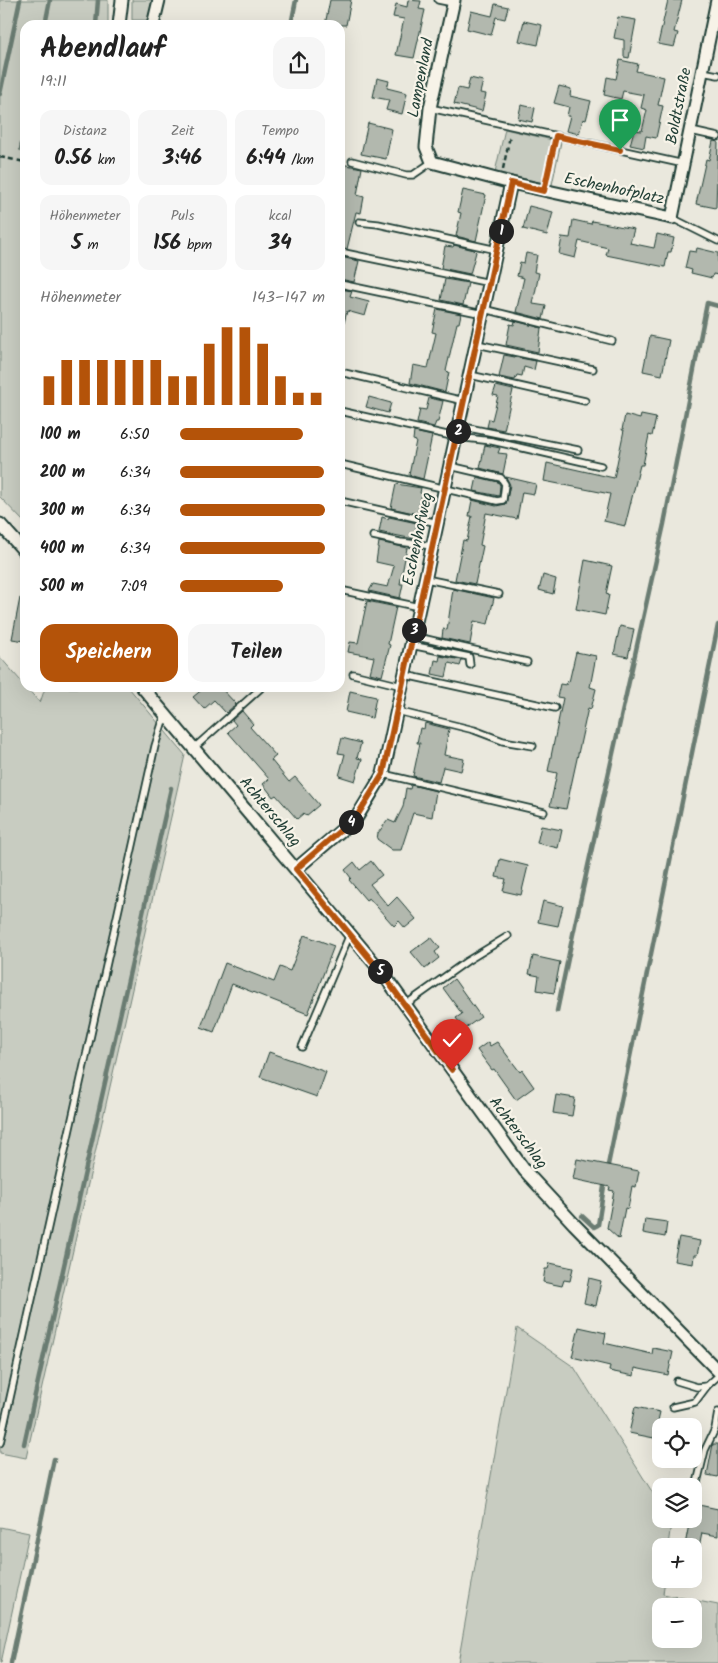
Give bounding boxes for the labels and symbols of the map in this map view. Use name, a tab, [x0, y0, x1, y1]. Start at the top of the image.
street label: Lampenland	[401, 35, 441, 120]
street label: Boldtstraße	[659, 65, 699, 147]
pin	[599, 99, 641, 150]
street label: Eschenhofplatz	[562, 166, 666, 212]
pin: 1	[488, 218, 514, 244]
pin: 2	[446, 418, 470, 444]
street label: Eschenhofweg	[396, 490, 440, 588]
pin: 3	[402, 618, 426, 642]
street label: Achterschlag	[233, 771, 307, 853]
pin: 4	[338, 810, 364, 834]
pin: 5	[368, 958, 392, 984]
pin	[431, 1019, 473, 1070]
street label: Achterschlag	[482, 1091, 554, 1175]

